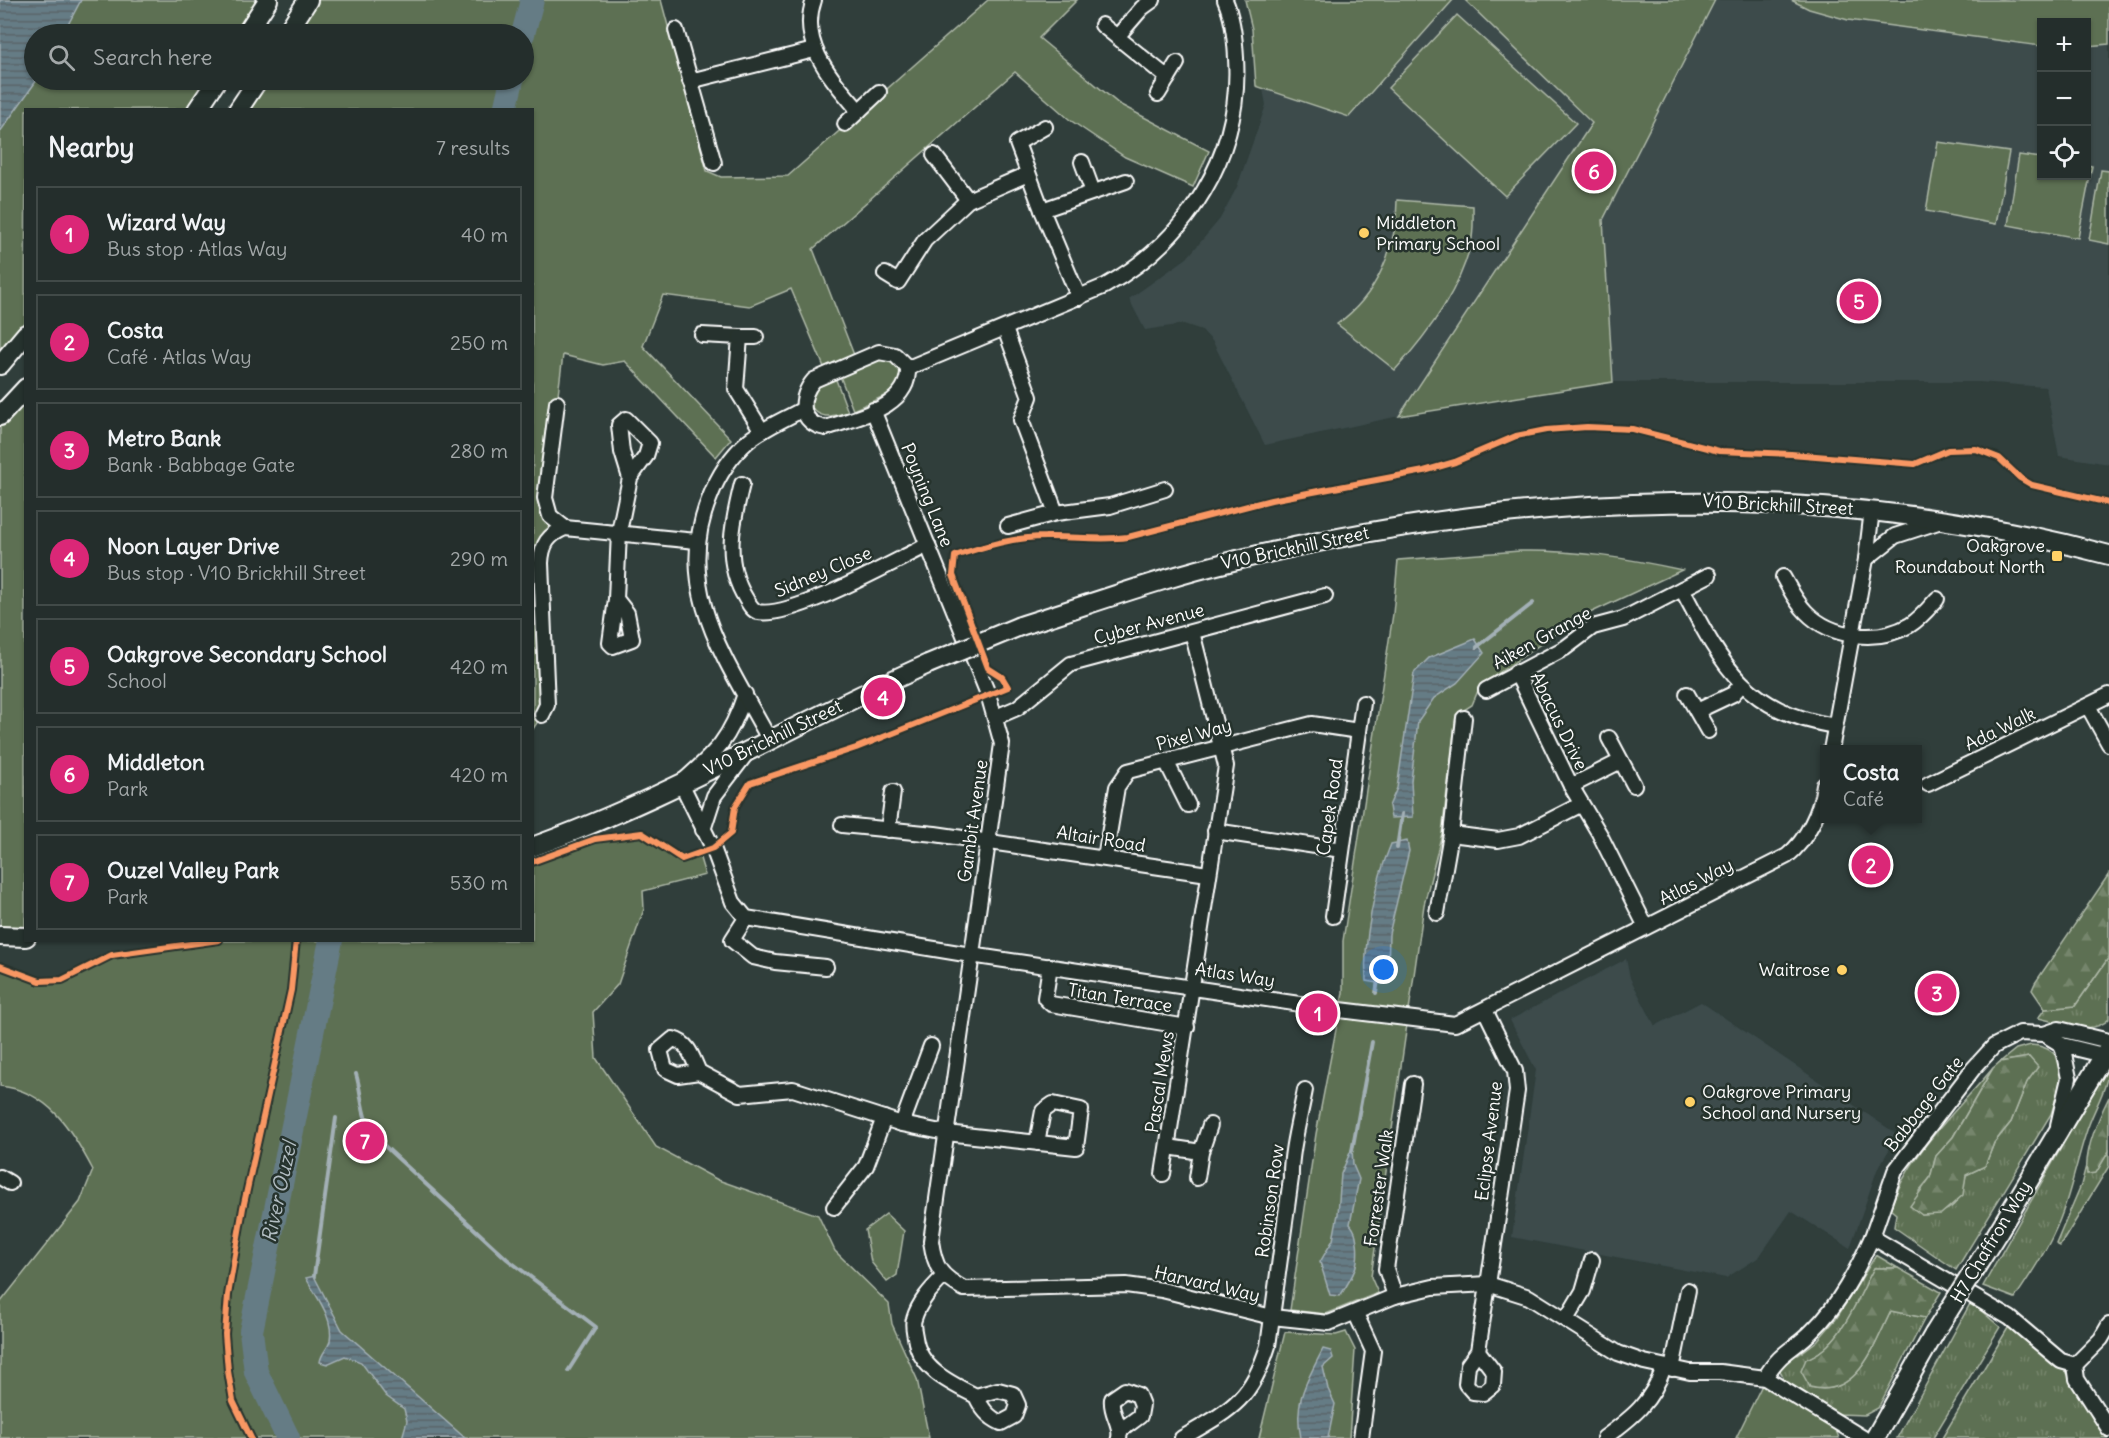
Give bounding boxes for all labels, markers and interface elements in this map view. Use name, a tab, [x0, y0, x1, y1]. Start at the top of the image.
map controls	[2037, 18, 2091, 180]
button: +	[2037, 18, 2091, 72]
search box	[24, 24, 534, 90]
icon: search	[45, 41, 78, 74]
text: Search here	[93, 43, 212, 71]
button: −	[2037, 72, 2091, 126]
button: locate	[2037, 126, 2091, 180]
text: Nearby	[48, 131, 134, 164]
text: 7 results	[436, 135, 510, 160]
pin: 6	[1574, 148, 1614, 194]
text: Wizard Way	[107, 208, 226, 236]
place label: Middleton Primary School	[1376, 211, 1500, 255]
text: 1	[66, 222, 73, 247]
text: 40 m	[461, 222, 508, 247]
marker: Middleton Primary School	[1357, 226, 1371, 240]
text: Bus stop · Atlas Way	[107, 236, 287, 261]
pin: 5	[1840, 278, 1878, 324]
text: Costa	[107, 316, 164, 344]
text: 2	[64, 330, 75, 355]
text: 250 m	[450, 330, 508, 355]
text: Café · Atlas Way	[107, 344, 252, 369]
text: Metro Bank	[107, 424, 221, 452]
text: 3	[64, 438, 75, 463]
text: 280 m	[450, 438, 508, 463]
street label: Poyning Lane	[896, 439, 959, 550]
text: Bank · Babbage Gate	[107, 452, 295, 477]
street label: V10 Brickhill Street	[1702, 489, 1854, 520]
street label: V10 Brickhill Street	[1219, 521, 1371, 574]
text: Noon Layer Drive	[107, 532, 280, 560]
place label: Oakgrove Roundabout North	[1895, 534, 2045, 578]
street label: Sidney Close	[771, 541, 875, 602]
text: 4	[64, 546, 75, 571]
text: 290 m	[450, 546, 508, 571]
marker: Oakgrove Roundabout North	[2050, 549, 2064, 563]
text: Bus stop · V10 Brickhill Street	[107, 560, 366, 585]
street label: Cyber Avenue	[1091, 598, 1207, 649]
street label: Aiken Grange	[1488, 601, 1595, 674]
text: Oakgrove Secondary School	[107, 640, 387, 668]
text: 5	[64, 654, 75, 679]
text: 420 m	[450, 654, 508, 679]
text: School	[107, 668, 167, 693]
street label: Abacus Drive	[1526, 668, 1593, 774]
pin: 4	[864, 674, 902, 720]
street label: V10 Brickhill Street	[700, 694, 846, 781]
street label: Ada Walk	[1961, 702, 2039, 756]
street label: Pixel Way	[1154, 713, 1234, 756]
popup	[1820, 745, 1922, 823]
text: Middleton	[107, 748, 205, 776]
street label: Capek Road	[1311, 757, 1348, 857]
street label: Gambit Avenue	[953, 758, 993, 884]
text: Costa	[1843, 758, 1899, 786]
text: 6	[64, 762, 75, 787]
text: 420 m	[450, 762, 508, 787]
text: Park	[107, 776, 148, 801]
text: Café	[1843, 786, 1884, 811]
street label: Altair Road	[1055, 820, 1148, 857]
pin: 2	[1852, 842, 1890, 888]
street label: Atlas Way	[1655, 853, 1737, 910]
text: Ouzel Valley Park	[107, 856, 279, 884]
text: 7	[65, 870, 74, 895]
text: 530 m	[450, 870, 508, 895]
text: Park	[107, 884, 148, 909]
your location	[1369, 955, 1398, 984]
street label: Atlas Way	[1194, 957, 1277, 992]
place label: Waitrose	[1759, 958, 1830, 981]
marker: Waitrose	[1835, 963, 1849, 977]
pin: 3	[1918, 970, 1956, 1016]
street label: Titan Terrace	[1066, 978, 1174, 1017]
pin: 1	[1298, 990, 1338, 1036]
street label: Pascal Mews	[1140, 1029, 1179, 1135]
street label: Babbage Gate	[1879, 1051, 1968, 1156]
street label: Eclipse Avenue	[1470, 1080, 1507, 1202]
place label: Oakgrove Primary School and Nursery	[1702, 1080, 1861, 1124]
marker: Oakgrove Primary School and Nursery	[1683, 1095, 1697, 1109]
pin: 7	[346, 1118, 385, 1164]
street label: Forrester Walk	[1359, 1128, 1398, 1248]
water label: River Ouzel	[256, 1137, 302, 1244]
street label: Robinson Row	[1250, 1143, 1289, 1259]
street label: H7 Chaffron Way	[1945, 1176, 2036, 1307]
street label: Harvard Way	[1152, 1260, 1262, 1307]

